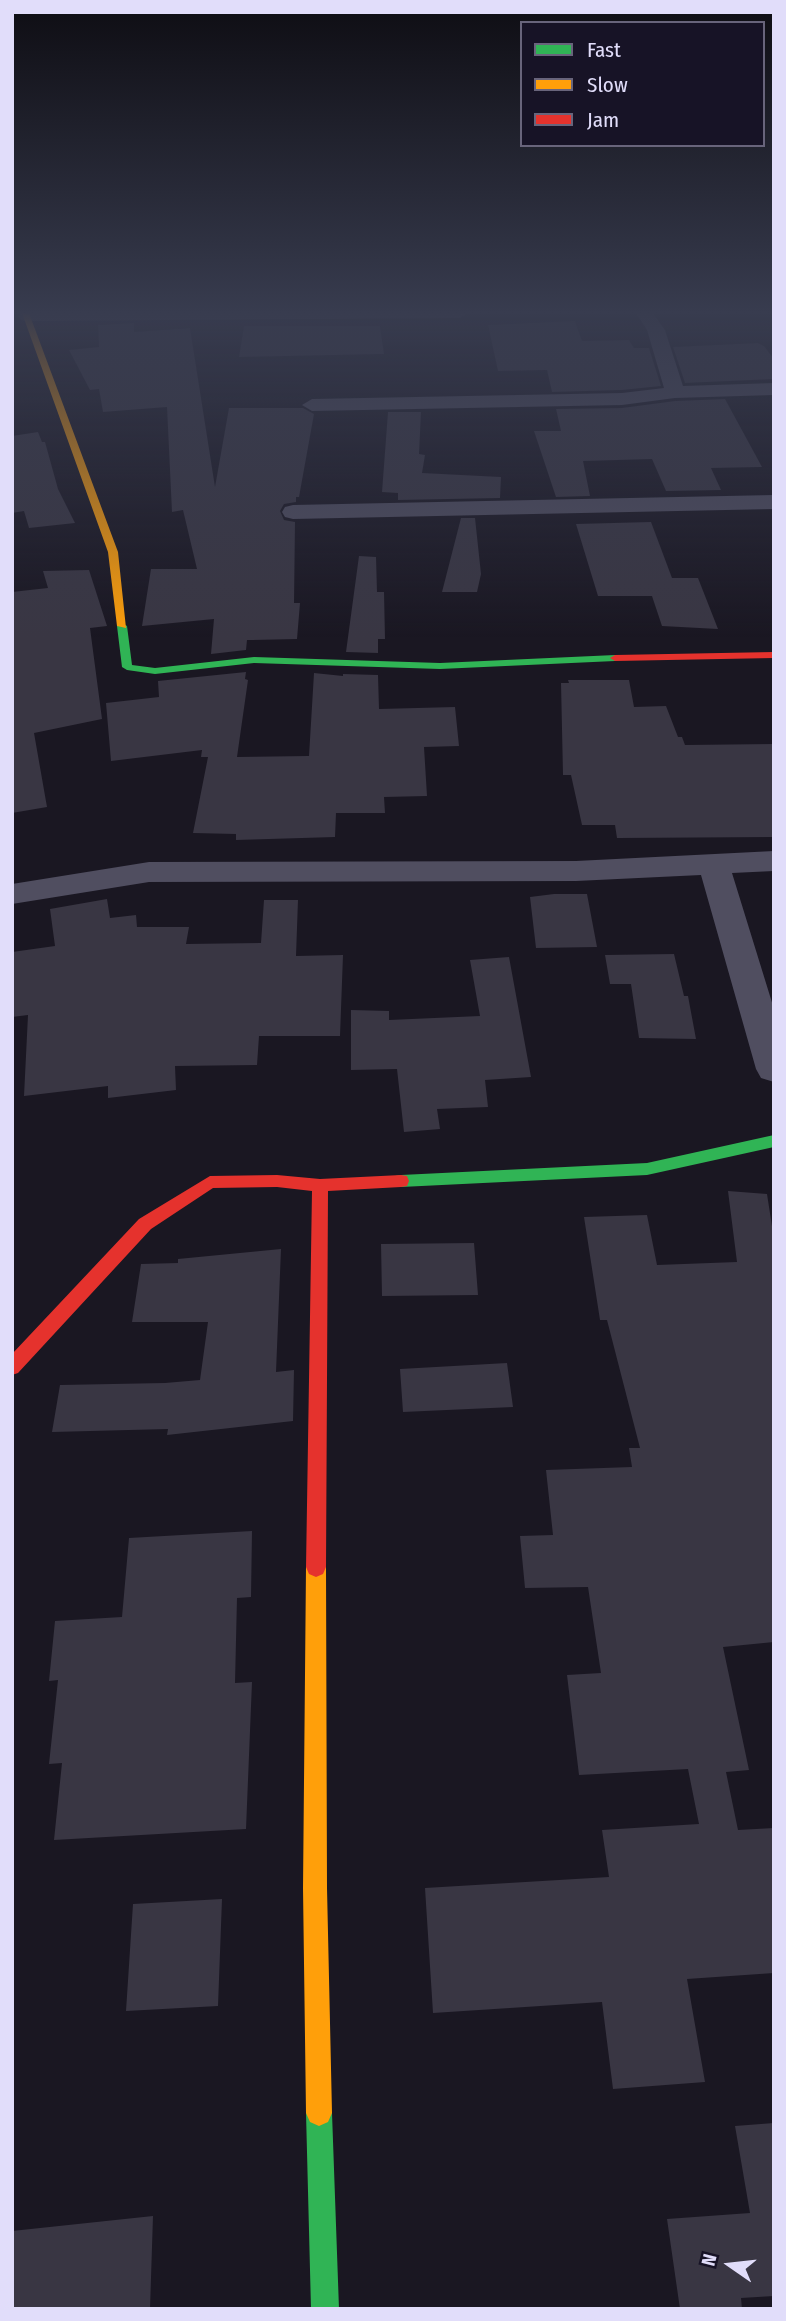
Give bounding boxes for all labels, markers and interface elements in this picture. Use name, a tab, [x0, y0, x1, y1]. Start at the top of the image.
legend	[520, 21, 765, 147]
text: Fast	[587, 37, 621, 63]
text: Slow	[587, 72, 628, 98]
text: Jam	[587, 107, 619, 133]
north arrow	[695, 2230, 765, 2300]
text: N	[697, 2251, 722, 2268]

